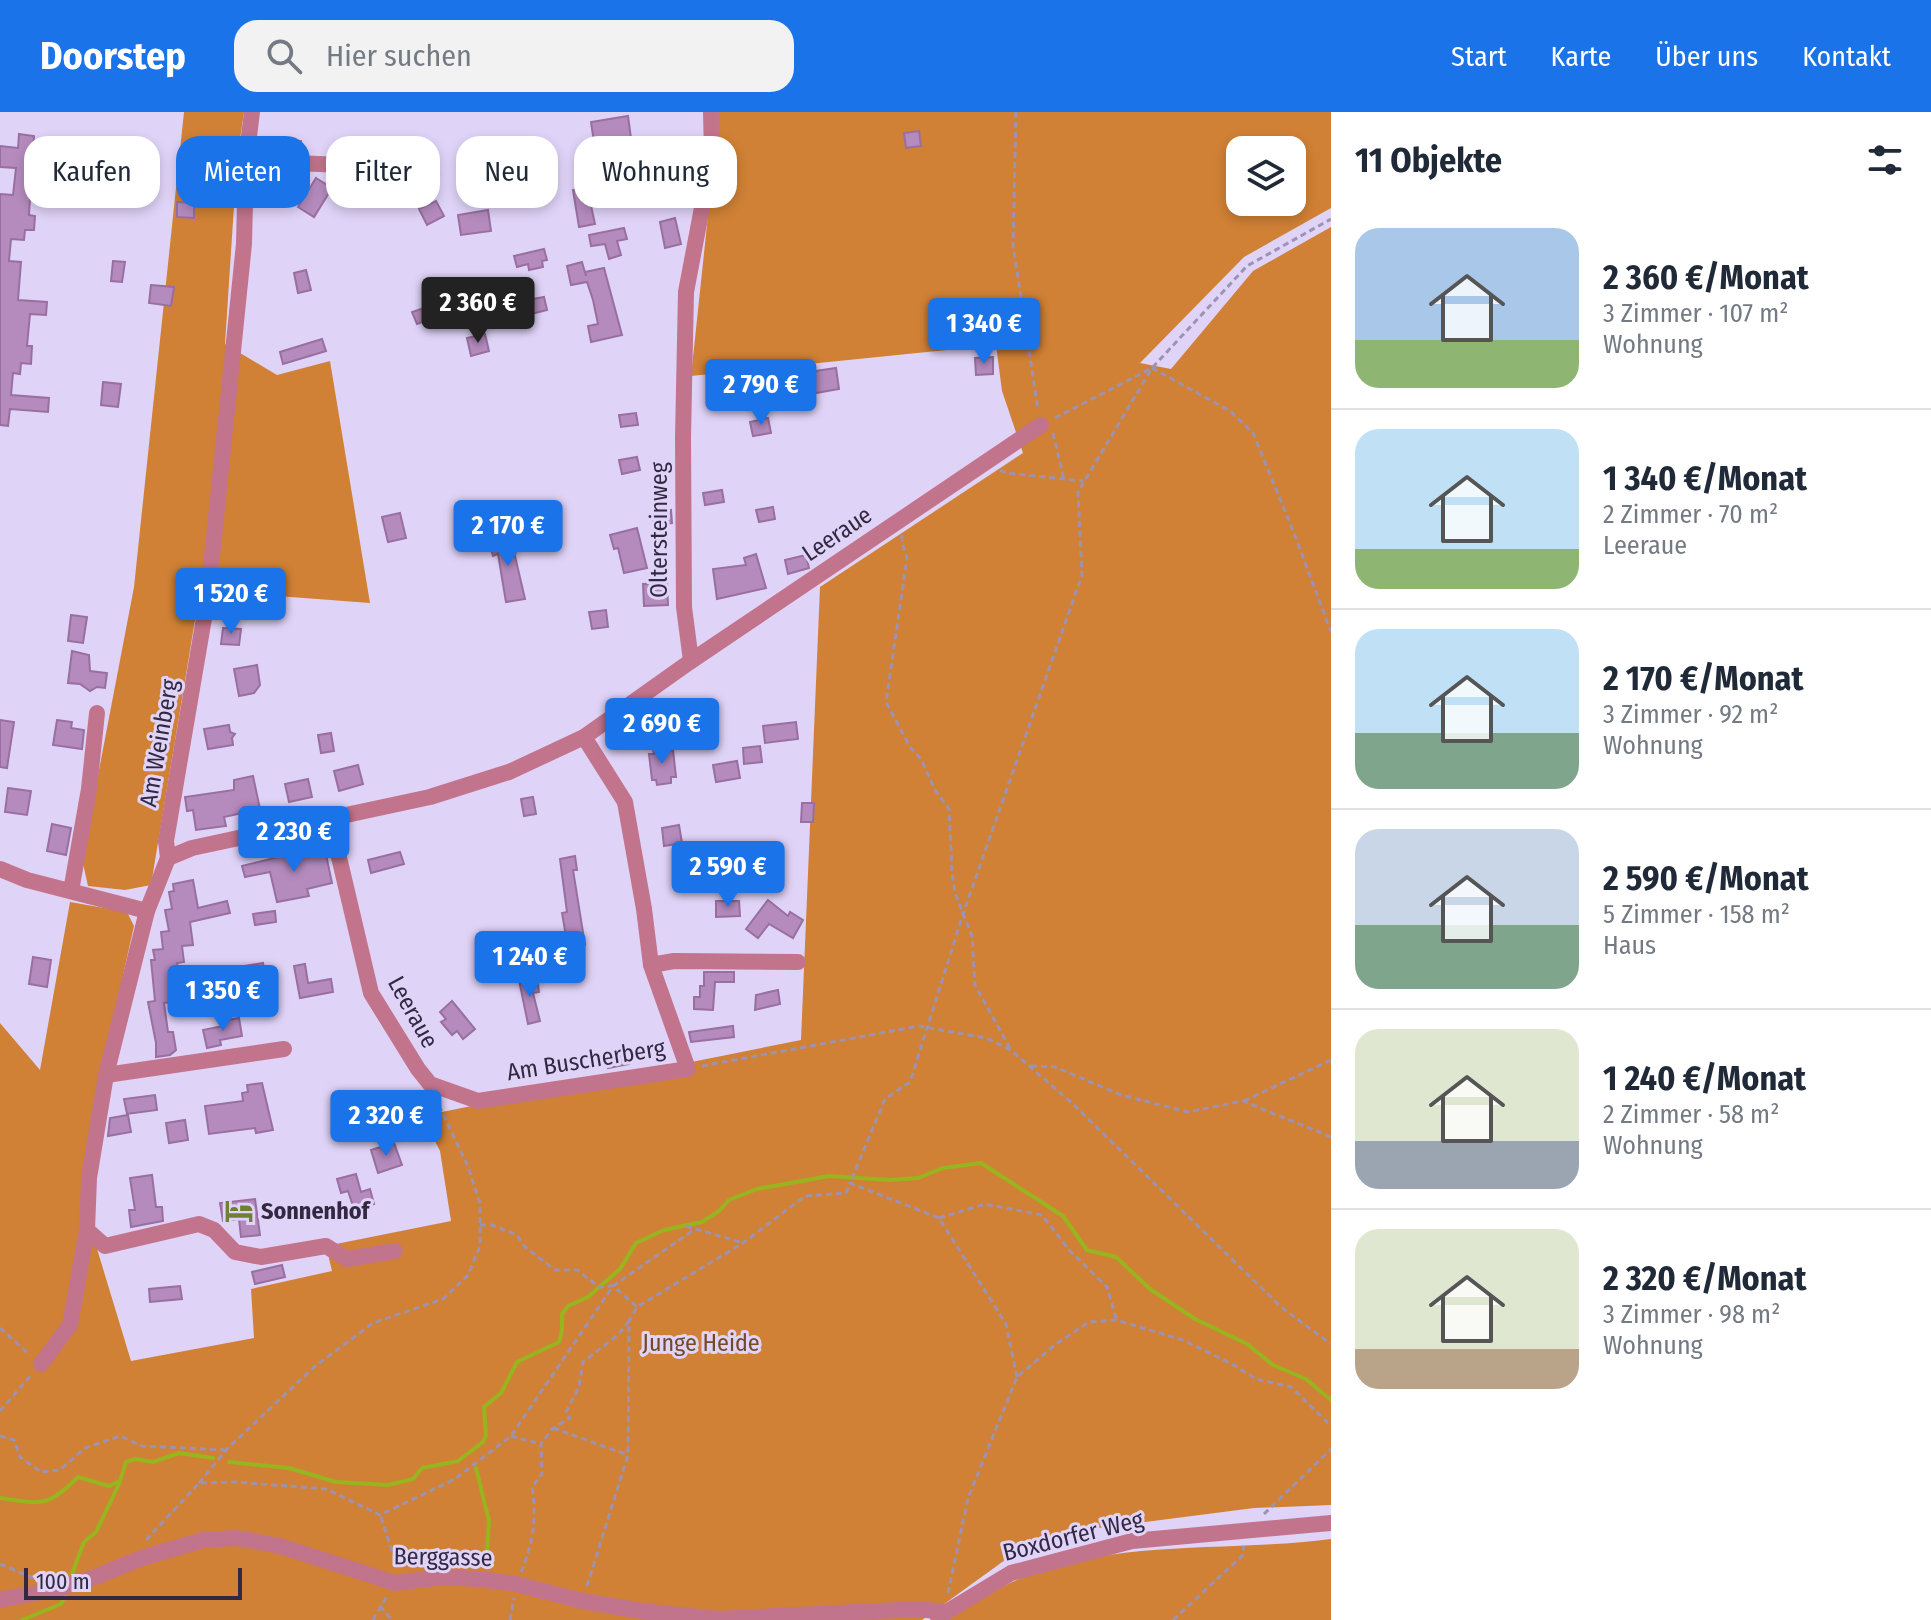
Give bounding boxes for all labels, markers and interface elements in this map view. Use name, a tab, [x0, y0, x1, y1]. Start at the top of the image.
search box	[234, 20, 794, 92]
text: Doorstep	[40, 33, 186, 79]
icon: search	[262, 34, 306, 78]
text: Hier suchen	[326, 38, 472, 74]
text: Start	[1451, 40, 1507, 73]
text: Karte	[1551, 40, 1611, 73]
text: Über uns	[1655, 40, 1758, 73]
text: Kontakt	[1802, 40, 1891, 73]
chip: Kaufen	[24, 136, 160, 208]
chip: Mieten	[176, 136, 310, 208]
chip: Filter	[326, 136, 440, 208]
chip: Neu	[456, 136, 558, 208]
chip: Wohnung	[574, 136, 737, 208]
map controls	[1226, 136, 1306, 216]
button: layers	[1226, 136, 1306, 216]
icon: filters	[1863, 138, 1907, 182]
text: 11 Objekte	[1355, 140, 1502, 181]
text: 2 360 €/Monat	[1603, 257, 1809, 298]
icon: home	[1419, 260, 1515, 356]
pin: 2 360 €	[404, 277, 552, 345]
text: 2 360 €	[440, 287, 516, 318]
pin: 1 340 €	[910, 298, 1058, 366]
text: 3 Zimmer · 107 m²	[1603, 298, 1788, 329]
text: 1 340 €	[946, 308, 1022, 339]
text: Wohnung	[1603, 329, 1703, 360]
pin: 2 790 €	[687, 359, 835, 427]
text: 2 790 €	[723, 369, 799, 400]
text: 1 340 €/Monat	[1603, 458, 1807, 499]
street label: Oltersteinweg	[645, 461, 673, 598]
icon: home	[1419, 461, 1515, 557]
text: 2 Zimmer · 70 m²	[1603, 499, 1778, 530]
pin: 2 170 €	[434, 500, 582, 568]
street label: Leeraue	[797, 501, 877, 567]
text: 2 170 €	[472, 510, 544, 541]
text: Leeraue	[1603, 530, 1687, 561]
pin: 1 520 €	[157, 568, 305, 636]
text: 1 520 €	[194, 578, 268, 609]
text: 2 170 €/Monat	[1603, 658, 1803, 699]
icon: home	[1419, 661, 1515, 757]
street label: Am Weinberg	[134, 676, 184, 809]
pin: 2 690 €	[588, 698, 736, 766]
text: 3 Zimmer · 92 m²	[1603, 699, 1778, 730]
text: 2 690 €	[623, 708, 701, 739]
text: Wohnung	[1603, 730, 1703, 761]
pin: 2 230 €	[220, 806, 368, 874]
text: 2 230 €	[256, 816, 332, 847]
pin: 2 590 €	[654, 841, 802, 909]
text: 2 590 €	[690, 851, 766, 882]
text: 2 590 €/Monat	[1603, 858, 1809, 899]
icon: home	[1419, 861, 1515, 957]
text: 5 Zimmer · 158 m²	[1603, 899, 1790, 930]
text: Haus	[1603, 930, 1656, 961]
pin: 1 240 €	[456, 931, 604, 999]
text: 1 240 €	[493, 941, 567, 972]
pin: 1 350 €	[149, 965, 297, 1033]
street label: Leeraue	[382, 971, 444, 1053]
text: 1 350 €	[185, 975, 261, 1006]
street label: Am Buscherberg	[505, 1034, 668, 1086]
text: 1 240 €/Monat	[1603, 1058, 1806, 1099]
icon: home	[1419, 1061, 1515, 1157]
pin: 2 320 €	[312, 1090, 460, 1158]
text: 2 Zimmer · 58 m²	[1603, 1099, 1779, 1130]
text: 2 320 €	[348, 1100, 424, 1131]
text: Wohnung	[1603, 1130, 1703, 1161]
hotel icon: Sonnenhof	[224, 1196, 254, 1226]
place label: Sonnenhof	[261, 1197, 372, 1225]
text: 2 320 €/Monat	[1603, 1258, 1806, 1299]
icon: home	[1419, 1261, 1515, 1357]
text: 3 Zimmer · 98 m²	[1603, 1299, 1780, 1330]
park label: Junge Heide	[642, 1329, 760, 1357]
text: Wohnung	[1603, 1330, 1703, 1361]
street label: Boxdorfer Weg	[1000, 1505, 1147, 1567]
street label: Berggasse	[393, 1542, 493, 1572]
scale bar	[24, 1564, 242, 1600]
text: 100 m	[36, 1568, 90, 1595]

